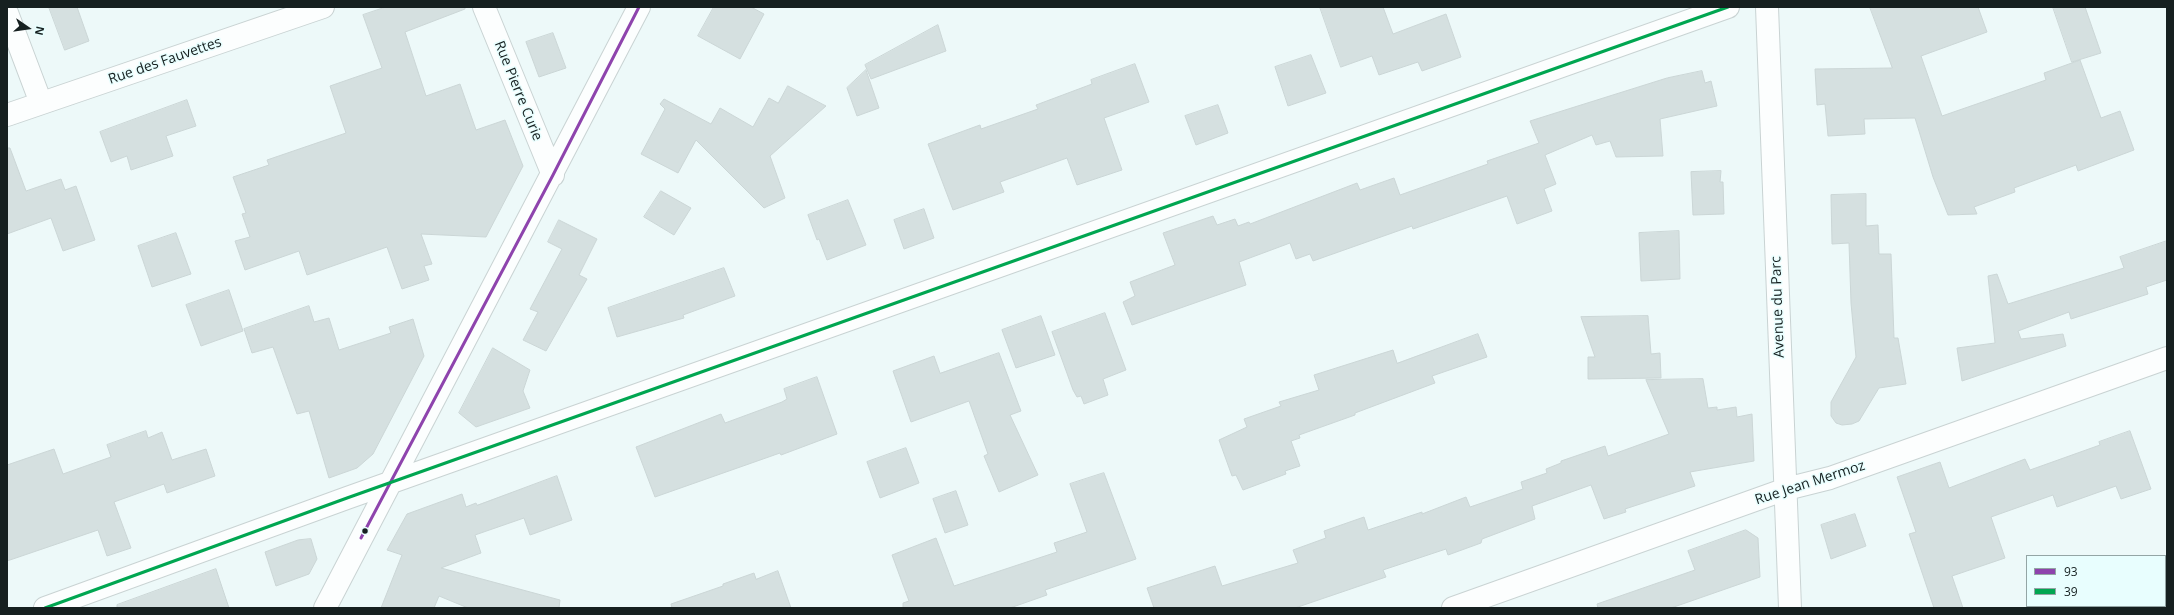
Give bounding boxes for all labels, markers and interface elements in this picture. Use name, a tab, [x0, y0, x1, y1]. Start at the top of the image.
north arrow	[8, 8, 48, 48]
text: N	[32, 25, 48, 37]
street label: Rue des Fauvettes	[106, 34, 224, 88]
street label: Rue Pierre Curie	[490, 39, 546, 143]
street label: Avenue du Parc	[1768, 256, 1788, 358]
street label: Rue Jean Mermoz	[1753, 457, 1867, 509]
unlabelled marker	[360, 526, 370, 536]
legend	[2026, 555, 2166, 607]
text: 93	[2064, 563, 2078, 580]
text: 39	[2064, 583, 2078, 600]

